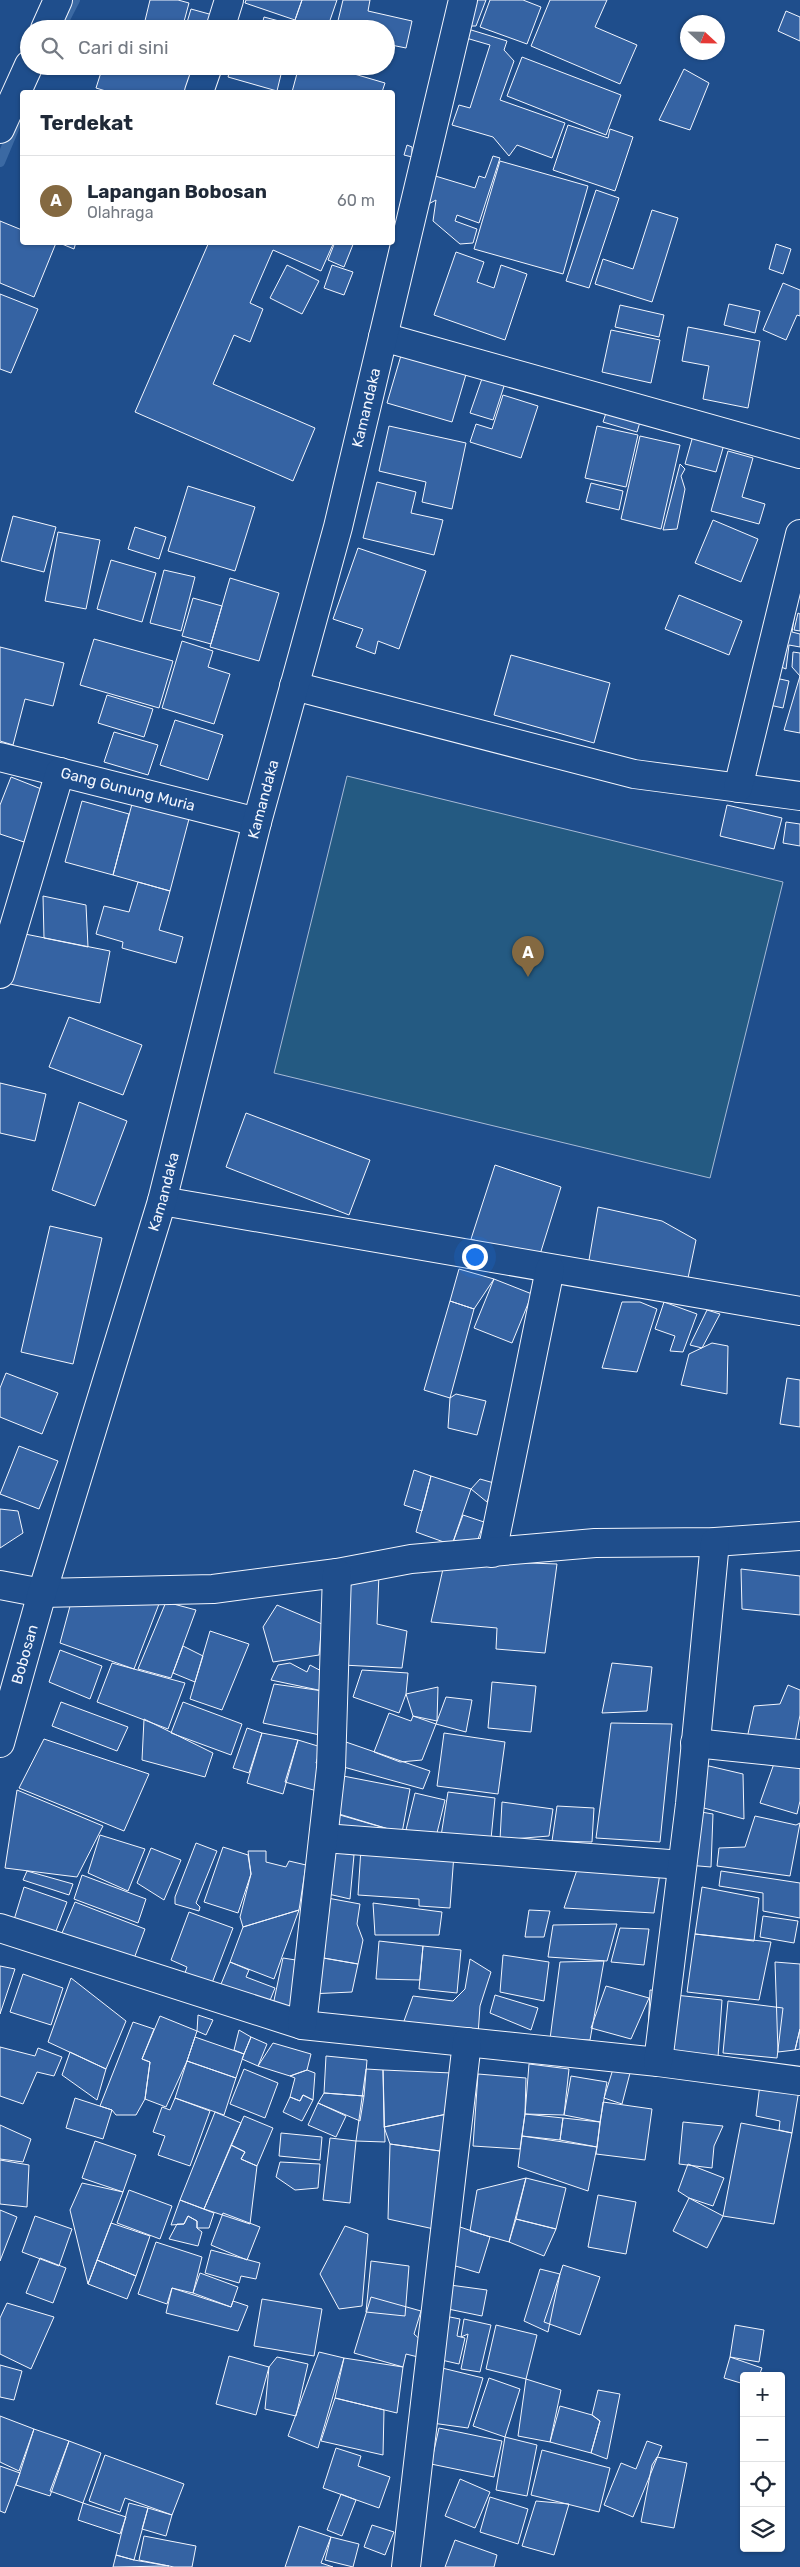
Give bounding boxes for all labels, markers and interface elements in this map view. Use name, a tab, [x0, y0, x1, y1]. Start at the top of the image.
north arrow	[680, 15, 725, 60]
search box	[20, 20, 395, 75]
icon: search	[38, 34, 66, 62]
text: Cari di sini	[78, 36, 169, 59]
text: Terdekat	[40, 110, 133, 135]
text: Lapangan Bobosan	[87, 180, 267, 203]
text: A	[50, 191, 62, 210]
text: 60 m	[337, 191, 375, 210]
text: Olahraga	[87, 203, 153, 222]
street label: Kamandaka	[348, 366, 384, 449]
street label: Kamandaka	[244, 758, 283, 841]
street label: Gang Gunung Muria	[59, 764, 197, 815]
pin: A	[512, 936, 544, 977]
street label: Kamandaka	[144, 1151, 183, 1233]
your location	[462, 1244, 488, 1270]
street label: Bobosan	[8, 1622, 42, 1686]
map controls	[740, 2372, 785, 2552]
button: +	[740, 2372, 785, 2417]
button: −	[740, 2417, 785, 2462]
button: locate	[740, 2462, 785, 2507]
button: layers	[740, 2507, 785, 2552]

